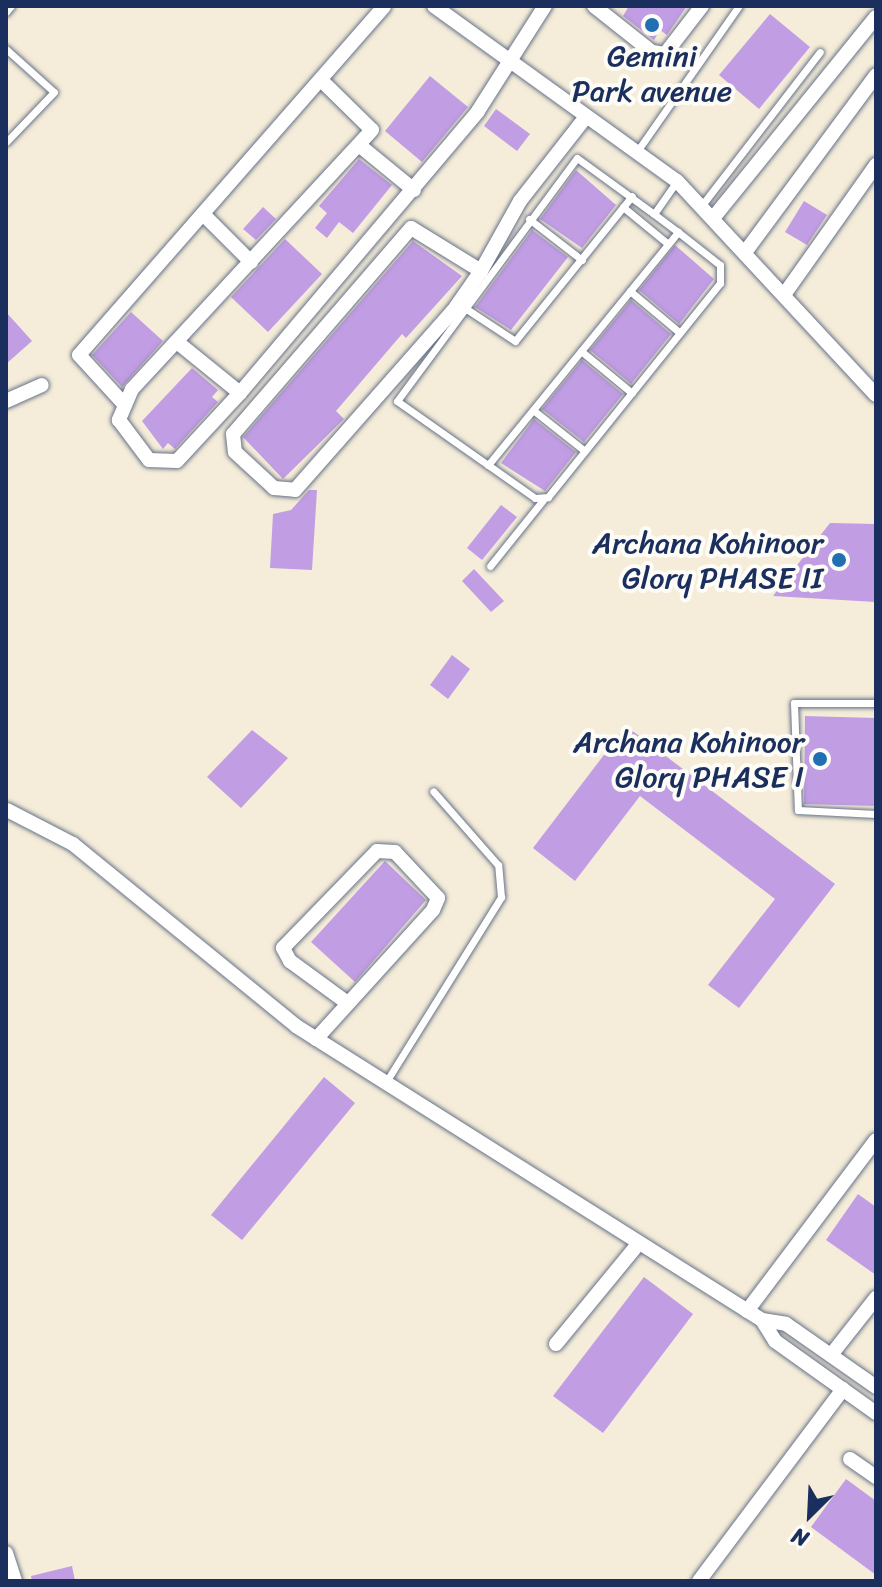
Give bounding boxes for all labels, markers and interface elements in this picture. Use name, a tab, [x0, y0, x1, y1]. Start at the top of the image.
marker: Gemini Park avenue	[643, 16, 661, 34]
place label: Gemini Park avenue	[571, 38, 733, 108]
place label: Archana Kohinoor Glory PHASE II	[590, 525, 823, 596]
marker: Archana Kohinoor Glory PHASE II	[830, 551, 848, 569]
place label: Archana Kohinoor Glory PHASE I	[571, 724, 804, 794]
marker: Archana Kohinoor Glory PHASE I	[811, 750, 829, 768]
north arrow	[770, 1475, 850, 1555]
text: N	[785, 1516, 815, 1558]

